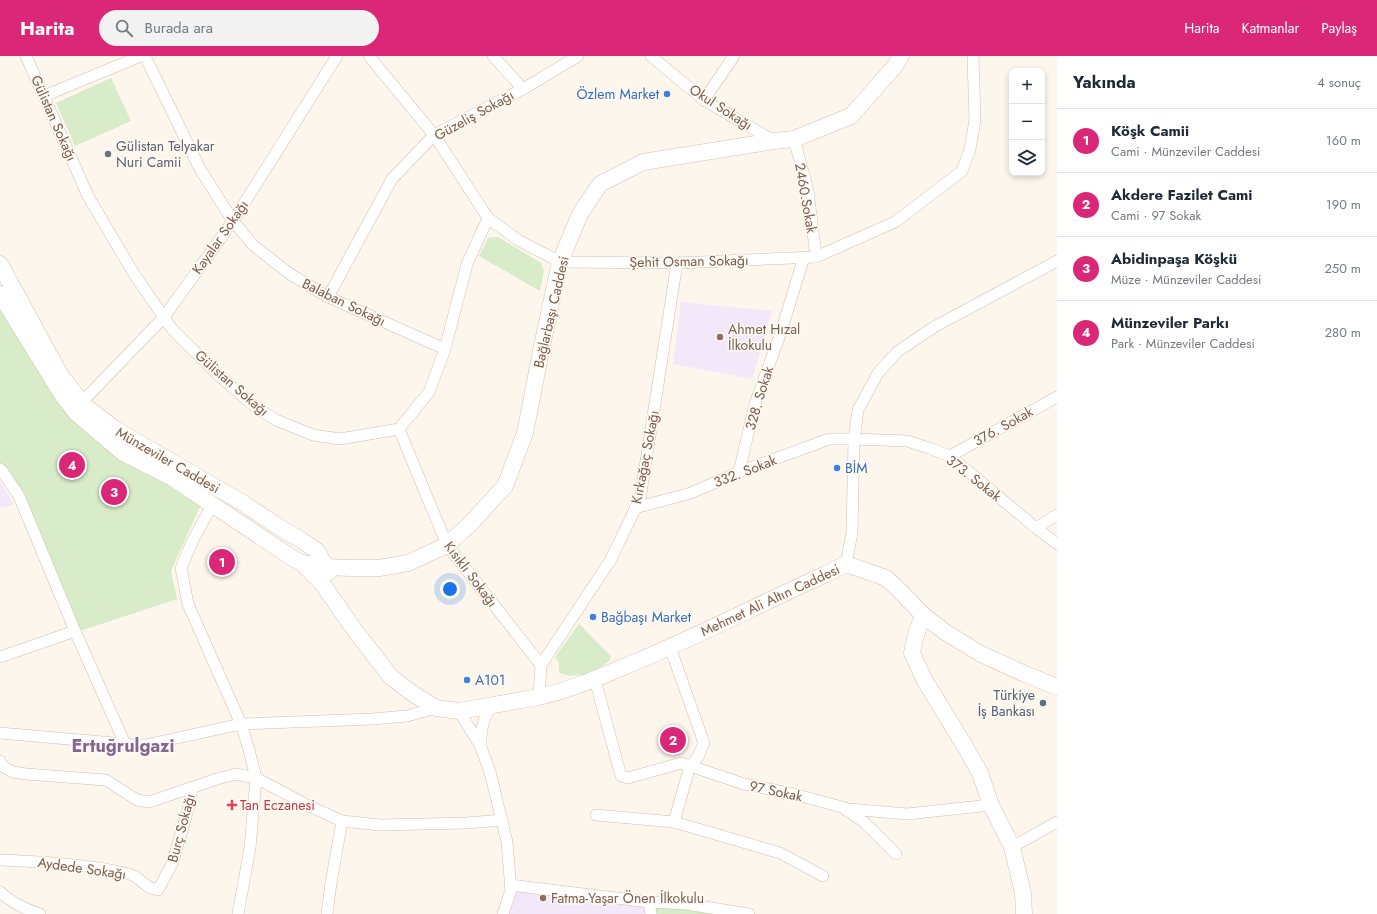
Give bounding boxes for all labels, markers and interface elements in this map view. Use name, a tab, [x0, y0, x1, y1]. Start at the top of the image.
search box	[99, 10, 379, 46]
text: Harita	[20, 15, 75, 42]
icon: search	[113, 17, 135, 39]
text: Burada ara	[145, 17, 213, 39]
text: Harita	[1184, 18, 1220, 38]
text: Katmanlar	[1242, 18, 1299, 38]
text: Paylaş	[1321, 18, 1357, 38]
map controls	[1009, 68, 1045, 176]
button: +	[1009, 68, 1045, 104]
text: Yakında	[1073, 70, 1136, 94]
street label: Gülistan Sokağı	[26, 72, 82, 164]
text: 4 sonuç	[1317, 73, 1361, 92]
street label: Okul Sokağı	[685, 79, 757, 135]
place label: Özlem Market	[577, 84, 660, 104]
street label: Güzeliş Sokağı	[431, 85, 517, 145]
marker: Özlem Market	[662, 89, 672, 99]
button: −	[1009, 104, 1045, 140]
text: Köşk Camii	[1111, 120, 1189, 142]
text: 1	[1083, 131, 1089, 150]
text: 160 m	[1326, 131, 1361, 150]
place label: Gülistan Telyakar Nuri Camii	[116, 136, 215, 172]
button: layers	[1009, 140, 1045, 176]
text: Cami · Münzeviler Caddesi	[1111, 142, 1260, 161]
marker: Gülistan Telyakar Nuri Camii	[103, 149, 113, 159]
street label: 2460.Sokak	[790, 161, 822, 236]
text: Akdere Fazilet Cami	[1111, 184, 1252, 206]
text: 2	[1082, 195, 1090, 214]
text: 190 m	[1326, 195, 1361, 214]
street label: Kayalar Sokağı	[187, 196, 253, 278]
text: Cami · 97 Sokak	[1111, 206, 1201, 225]
text: Abidinpaşa Köşkü	[1111, 248, 1237, 270]
street label: Şehit Osman Sokağı	[629, 250, 749, 272]
street label: Bağlarbaşı Caddesi	[528, 254, 574, 370]
text: 3	[1082, 259, 1090, 278]
text: 250 m	[1324, 259, 1361, 278]
text: Müze · Münzeviler Caddesi	[1111, 270, 1261, 289]
street label: Balaban Sokağı	[299, 273, 389, 331]
text: Münzeviler Parkı	[1111, 312, 1229, 334]
place label: Ahmet Hızal İlkokulu	[728, 319, 800, 355]
text: 4	[1081, 323, 1091, 342]
text: 280 m	[1325, 323, 1361, 342]
marker: Ahmet Hızal İlkokulu	[715, 332, 725, 342]
text: Park · Münzeviler Caddesi	[1111, 334, 1255, 353]
street label: Gülistan Sokağı	[191, 345, 273, 421]
street label: 328. Sokak	[740, 363, 778, 432]
street label: 376. Sokak	[969, 401, 1037, 451]
street label: Kırkağaç Sokağı	[626, 409, 664, 505]
street label: Münzeviler Caddesi	[112, 422, 224, 498]
pin: 4	[59, 450, 85, 480]
street label: 332. Sokak	[711, 450, 780, 492]
street label: 373. Sokak	[942, 450, 1006, 506]
place label: BİM	[845, 458, 868, 478]
marker: BİM	[832, 463, 842, 473]
pin: 3	[101, 477, 127, 507]
street label: Kısıklı Sokağı	[440, 537, 502, 611]
pin: 1	[209, 547, 235, 577]
street label: Mehmet Ali Altın Caddesi	[697, 559, 843, 641]
your location	[440, 579, 460, 599]
place label: Bağbaşı Market	[601, 607, 692, 627]
marker: Bağbaşı Market	[588, 612, 598, 622]
place label: A101	[475, 670, 505, 690]
marker: A101	[462, 675, 472, 685]
place label: Türkiye İş Bankası	[978, 685, 1035, 721]
marker: Türkiye İş Bankası	[1038, 698, 1048, 708]
pin: 2	[660, 725, 686, 755]
district label: Ertuğrulgazi	[72, 733, 175, 759]
street label: 97 Sokak	[748, 776, 805, 807]
street label: Burç Sokağı	[162, 791, 200, 865]
place label: Tan Eczanesi	[240, 795, 315, 815]
marker: Tan Eczanesi	[227, 800, 237, 810]
street label: Aydede Sokağı	[36, 852, 128, 884]
place label: Fatma-Yaşar Önen İlkokulu	[551, 888, 704, 908]
marker: Fatma-Yaşar Önen İlkokulu	[538, 893, 548, 903]

